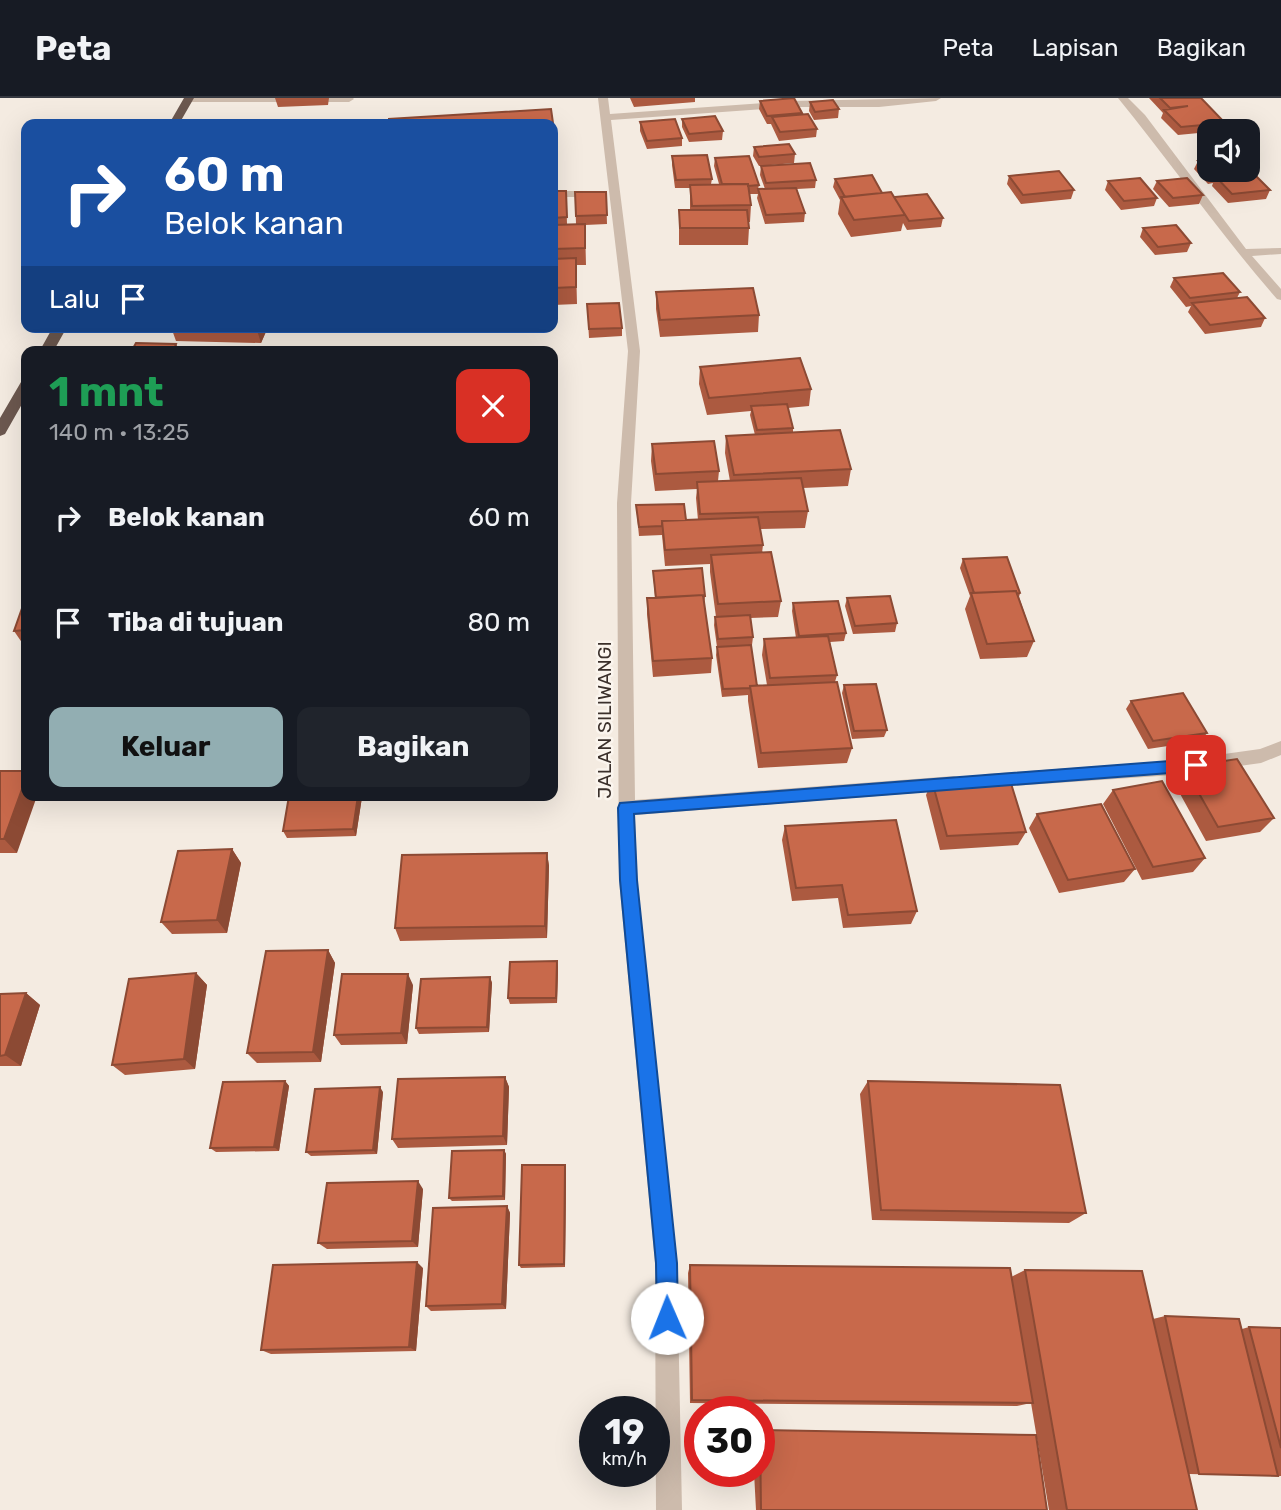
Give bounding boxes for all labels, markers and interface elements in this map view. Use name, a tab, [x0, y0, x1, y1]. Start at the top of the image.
text: Peta	[35, 29, 112, 68]
text: Peta	[942, 34, 994, 62]
text: Lapisan	[1032, 34, 1119, 62]
text: Bagikan	[1157, 34, 1246, 62]
map controls	[1197, 119, 1260, 182]
button: sound	[1197, 119, 1260, 182]
text: 60 m	[164, 145, 285, 203]
icon: right	[49, 147, 140, 238]
text: Belok kanan	[164, 204, 344, 242]
icon: arrive	[114, 280, 152, 318]
text: Lalu	[49, 284, 100, 315]
text: 1 mnt	[49, 367, 164, 417]
button: close	[456, 369, 530, 443]
text: 140 m · 13:25	[49, 418, 189, 446]
icon: right	[49, 499, 87, 537]
text: Belok kanan	[108, 502, 265, 533]
text: 60 m	[468, 502, 530, 533]
icon: arrive	[49, 604, 87, 642]
text: Tiba di tujuan	[108, 607, 283, 638]
text: 80 m	[467, 607, 530, 638]
street label: JALAN SILIWANGI	[593, 641, 616, 799]
button: Keluar	[49, 707, 283, 787]
button: Bagikan	[297, 707, 530, 787]
pin	[1166, 735, 1226, 795]
icon: arrive	[1177, 746, 1215, 784]
position arrow	[630, 1281, 704, 1355]
speed limit sign: 30	[684, 1396, 775, 1487]
text: 19	[605, 1411, 644, 1453]
text: km/h	[602, 1448, 647, 1470]

